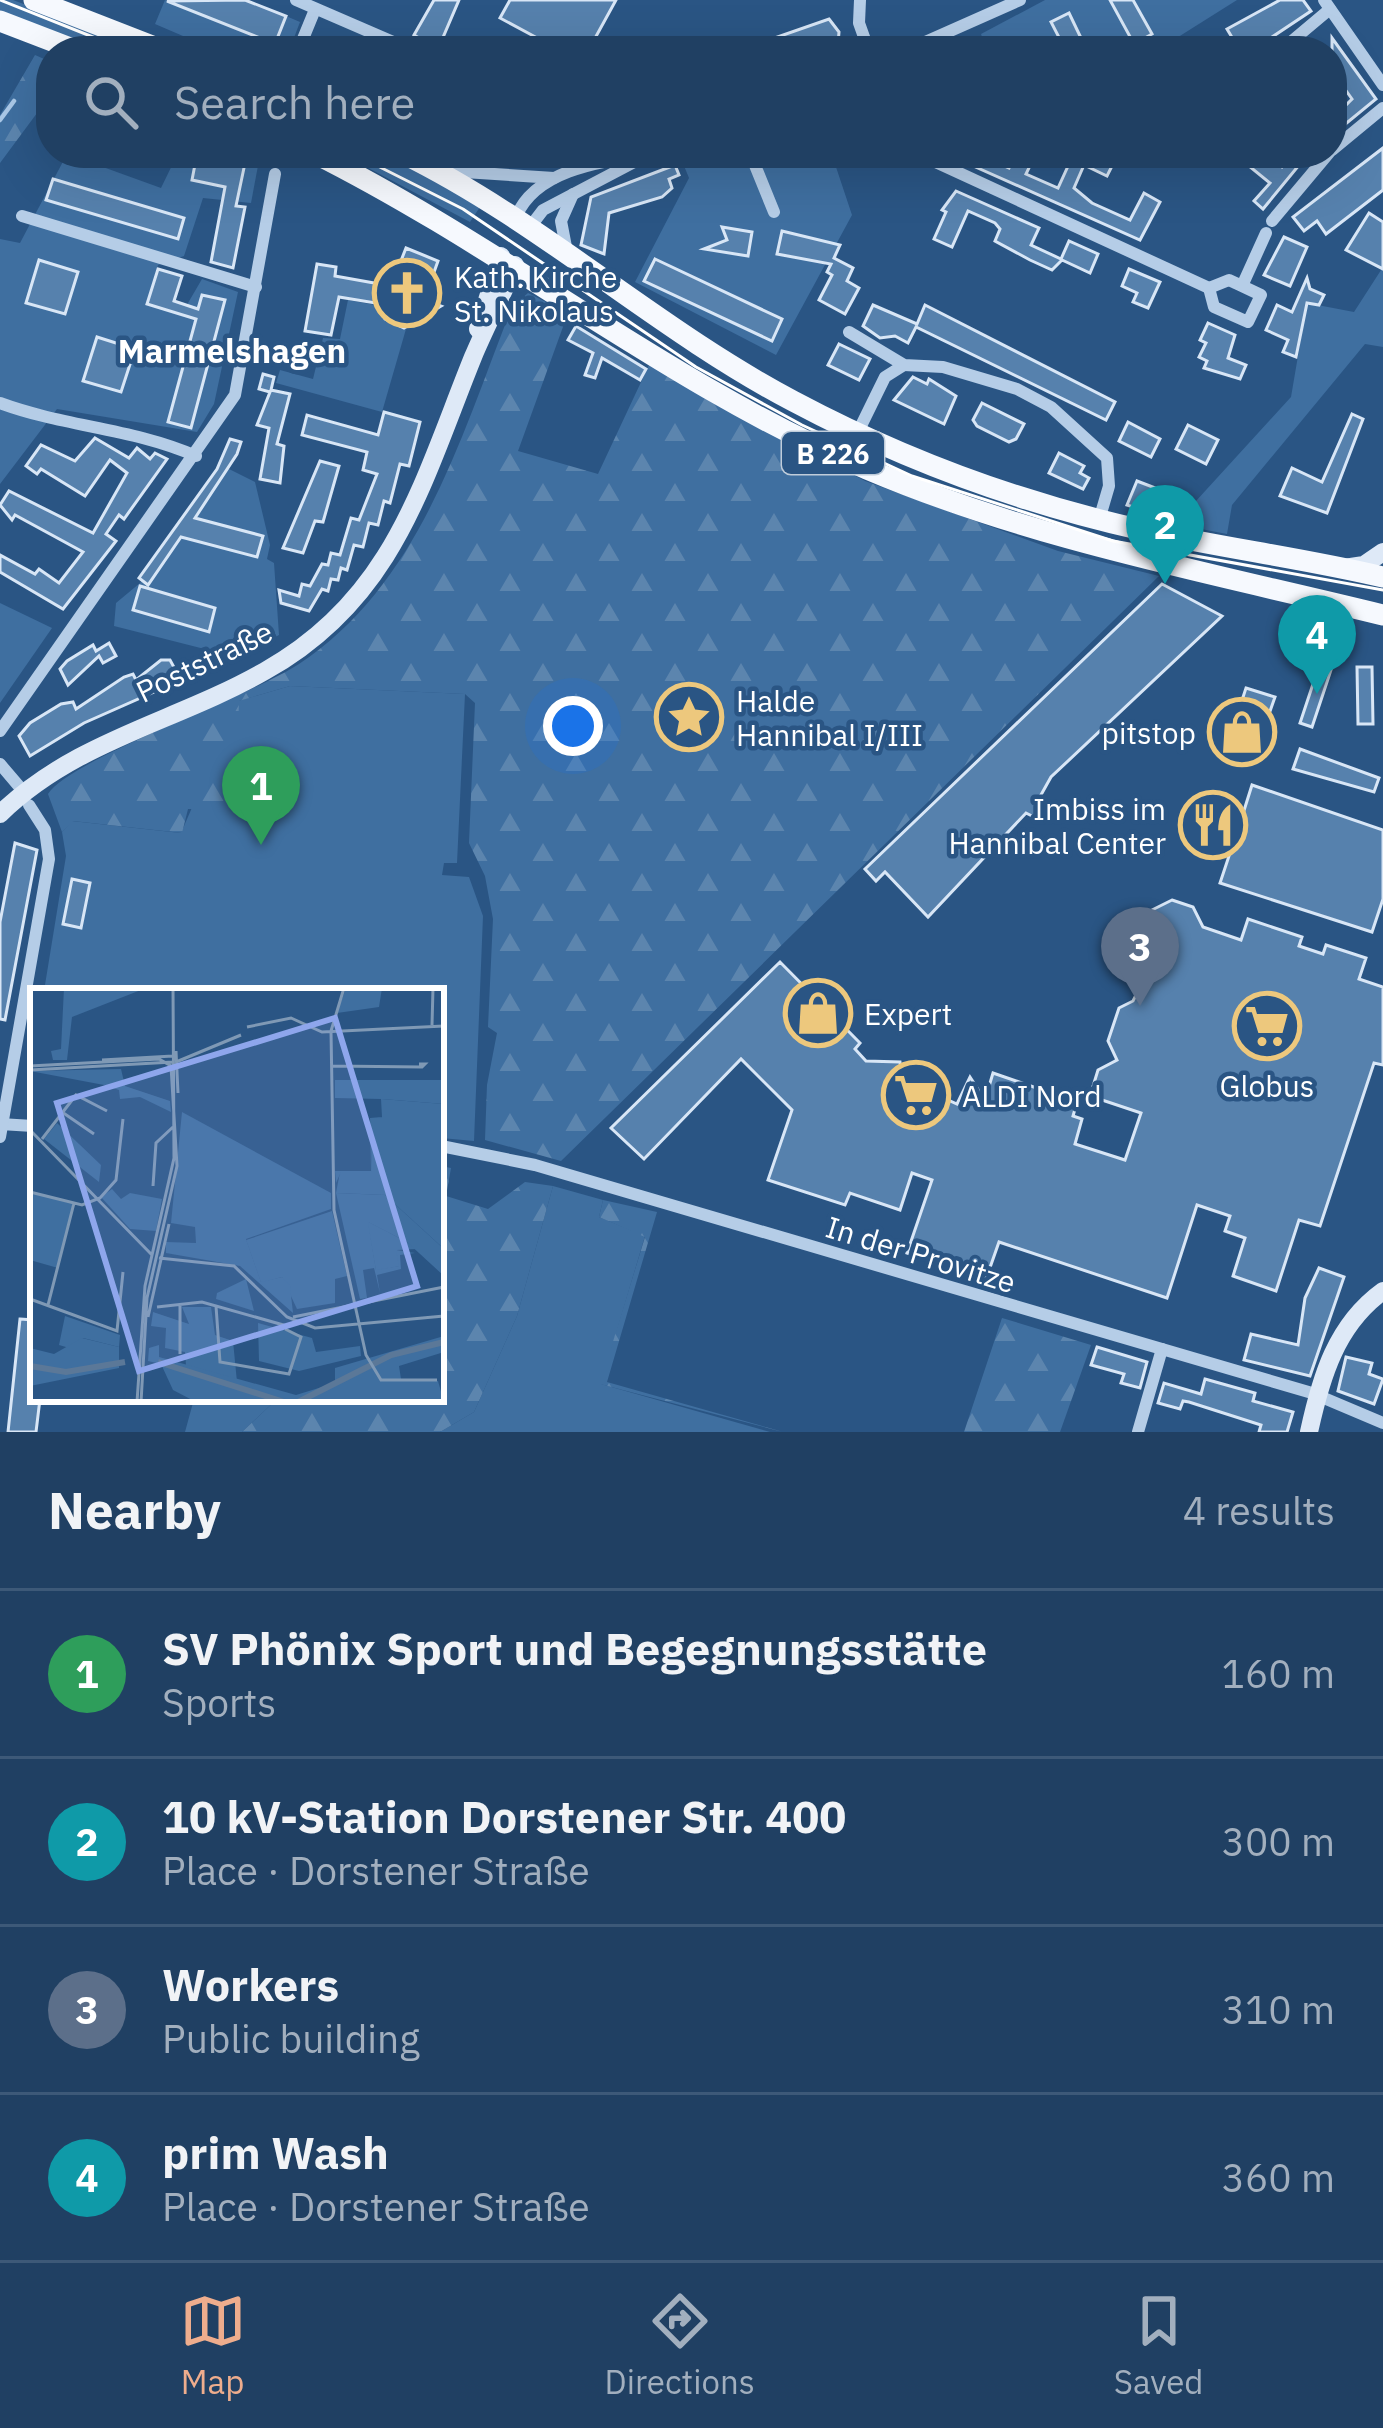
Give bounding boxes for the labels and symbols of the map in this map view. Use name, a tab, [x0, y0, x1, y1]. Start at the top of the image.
place label: Kath. Kirche St. Nikolaus	[454, 257, 617, 330]
church icon: Kath. Kirche St. Nikolaus	[372, 258, 442, 328]
district label: Marmelshagen	[118, 329, 346, 372]
road number: B 226	[782, 432, 884, 474]
pin: 2	[1126, 485, 1204, 584]
pin: 4	[1278, 595, 1356, 694]
street label: Poststraße	[129, 611, 279, 711]
place label: Halde Hannibal I/III	[736, 681, 923, 754]
place icon: Halde Hannibal I/III	[654, 682, 724, 752]
your location	[543, 696, 603, 756]
shop icon: pitstop	[1207, 697, 1277, 767]
place label: pitstop	[1102, 713, 1196, 752]
pin: 1	[222, 746, 300, 845]
place label: Imbiss im Hannibal Center	[949, 789, 1166, 862]
restaurant icon: Imbiss im Hannibal Center	[1178, 790, 1248, 860]
pin: 3	[1101, 907, 1179, 1006]
shop icon: Expert	[783, 978, 853, 1048]
inset map	[30, 988, 444, 1402]
supermarket icon: Globus	[1232, 991, 1302, 1061]
place label: Expert	[864, 994, 952, 1033]
supermarket icon: ALDI Nord	[881, 1060, 951, 1130]
place label: Globus	[1220, 1066, 1314, 1105]
place label: ALDI Nord	[962, 1076, 1102, 1115]
street label: In der Provitze	[821, 1207, 1021, 1301]

